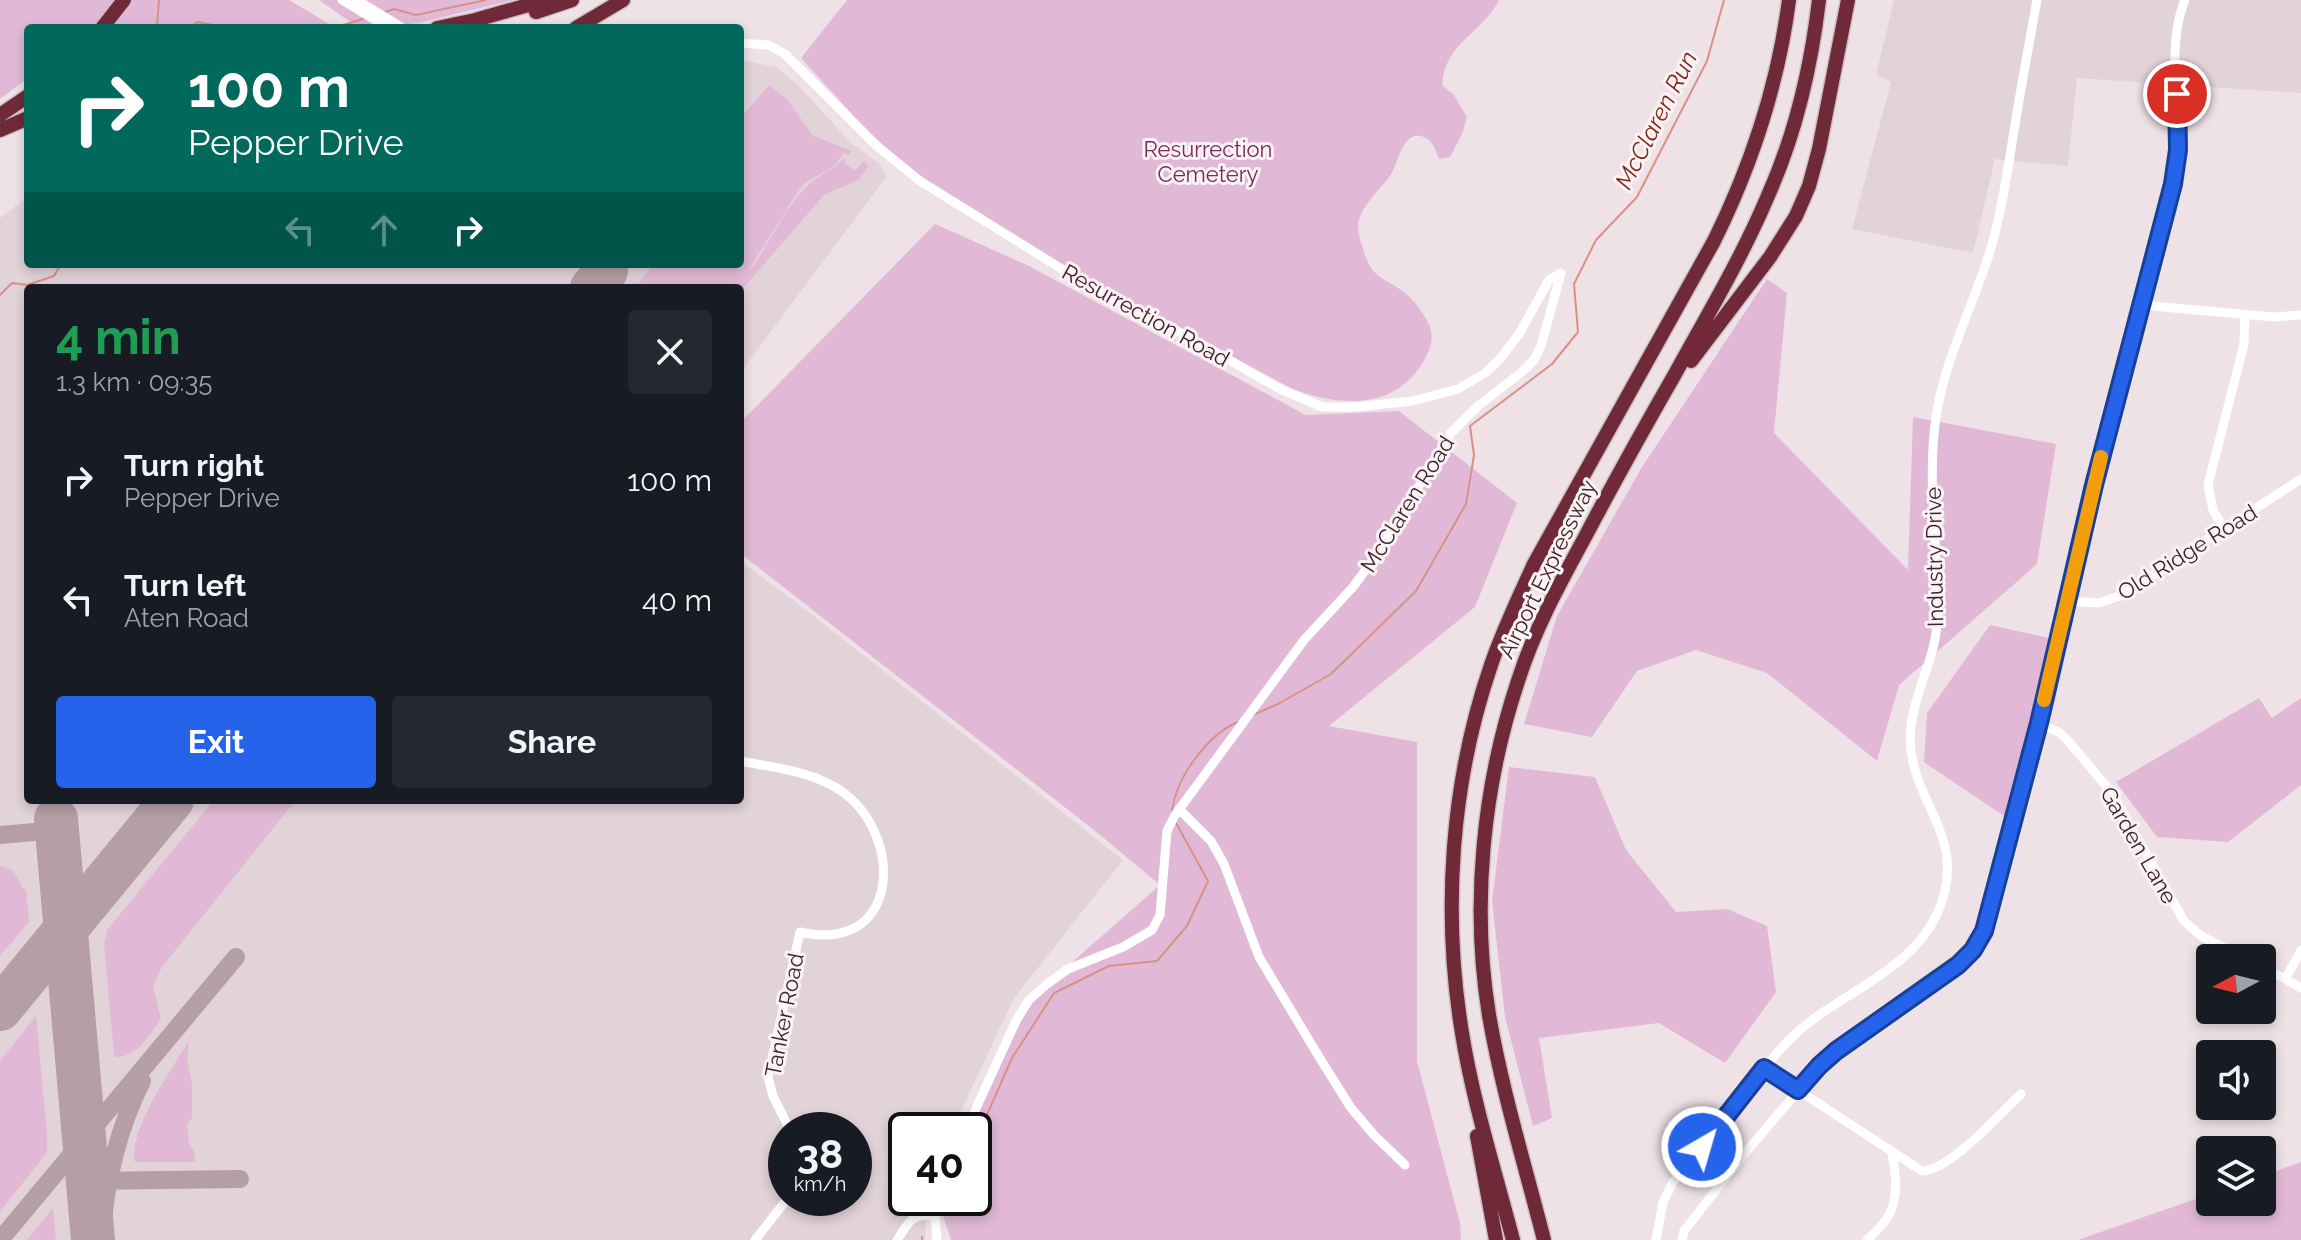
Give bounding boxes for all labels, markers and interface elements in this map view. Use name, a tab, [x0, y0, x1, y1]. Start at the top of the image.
water label: McClaren Run	[1609, 46, 1703, 194]
text: 100 m	[188, 54, 350, 120]
icon: right	[56, 56, 160, 160]
pin	[2143, 60, 2211, 128]
icon: arrive	[2155, 72, 2199, 116]
text: Pepper Drive	[188, 121, 404, 163]
park label: Resurrection Cemetery	[1144, 136, 1272, 187]
icon: left	[278, 208, 322, 252]
icon: ahead	[362, 208, 406, 252]
icon: right	[446, 208, 490, 252]
street label: Resurrection Road	[1058, 258, 1234, 372]
text: 4 min	[56, 309, 181, 365]
button: close	[628, 310, 712, 394]
text: 1.3 km · 09:35	[56, 367, 213, 397]
street label: McClaren Road	[1355, 431, 1459, 577]
text: Turn right	[124, 448, 264, 483]
icon: right	[56, 458, 100, 502]
text: 100 m	[627, 463, 712, 498]
street label: Airport Expressway	[1493, 475, 1602, 662]
text: Pepper Drive	[124, 483, 280, 513]
street label: Industry Drive	[1920, 487, 1948, 627]
street label: Old Ridge Road	[2113, 499, 2261, 605]
text: Turn left	[124, 568, 246, 603]
icon: left	[56, 578, 100, 622]
text: 40 m	[642, 583, 712, 618]
text: Aten Road	[124, 603, 249, 633]
button: Exit	[56, 696, 376, 788]
button: Share	[392, 696, 712, 788]
street label: Garden Lane	[2095, 782, 2183, 908]
north arrow	[2196, 944, 2276, 1024]
map controls	[2196, 944, 2276, 1216]
street label: Tanker Road	[759, 951, 809, 1079]
button: sound	[2196, 1040, 2276, 1120]
position arrow	[1660, 1105, 1744, 1189]
speed limit sign: 40	[888, 1112, 992, 1216]
text: 38	[797, 1130, 843, 1177]
button: layers	[2196, 1136, 2276, 1216]
text: km/h	[794, 1172, 846, 1196]

